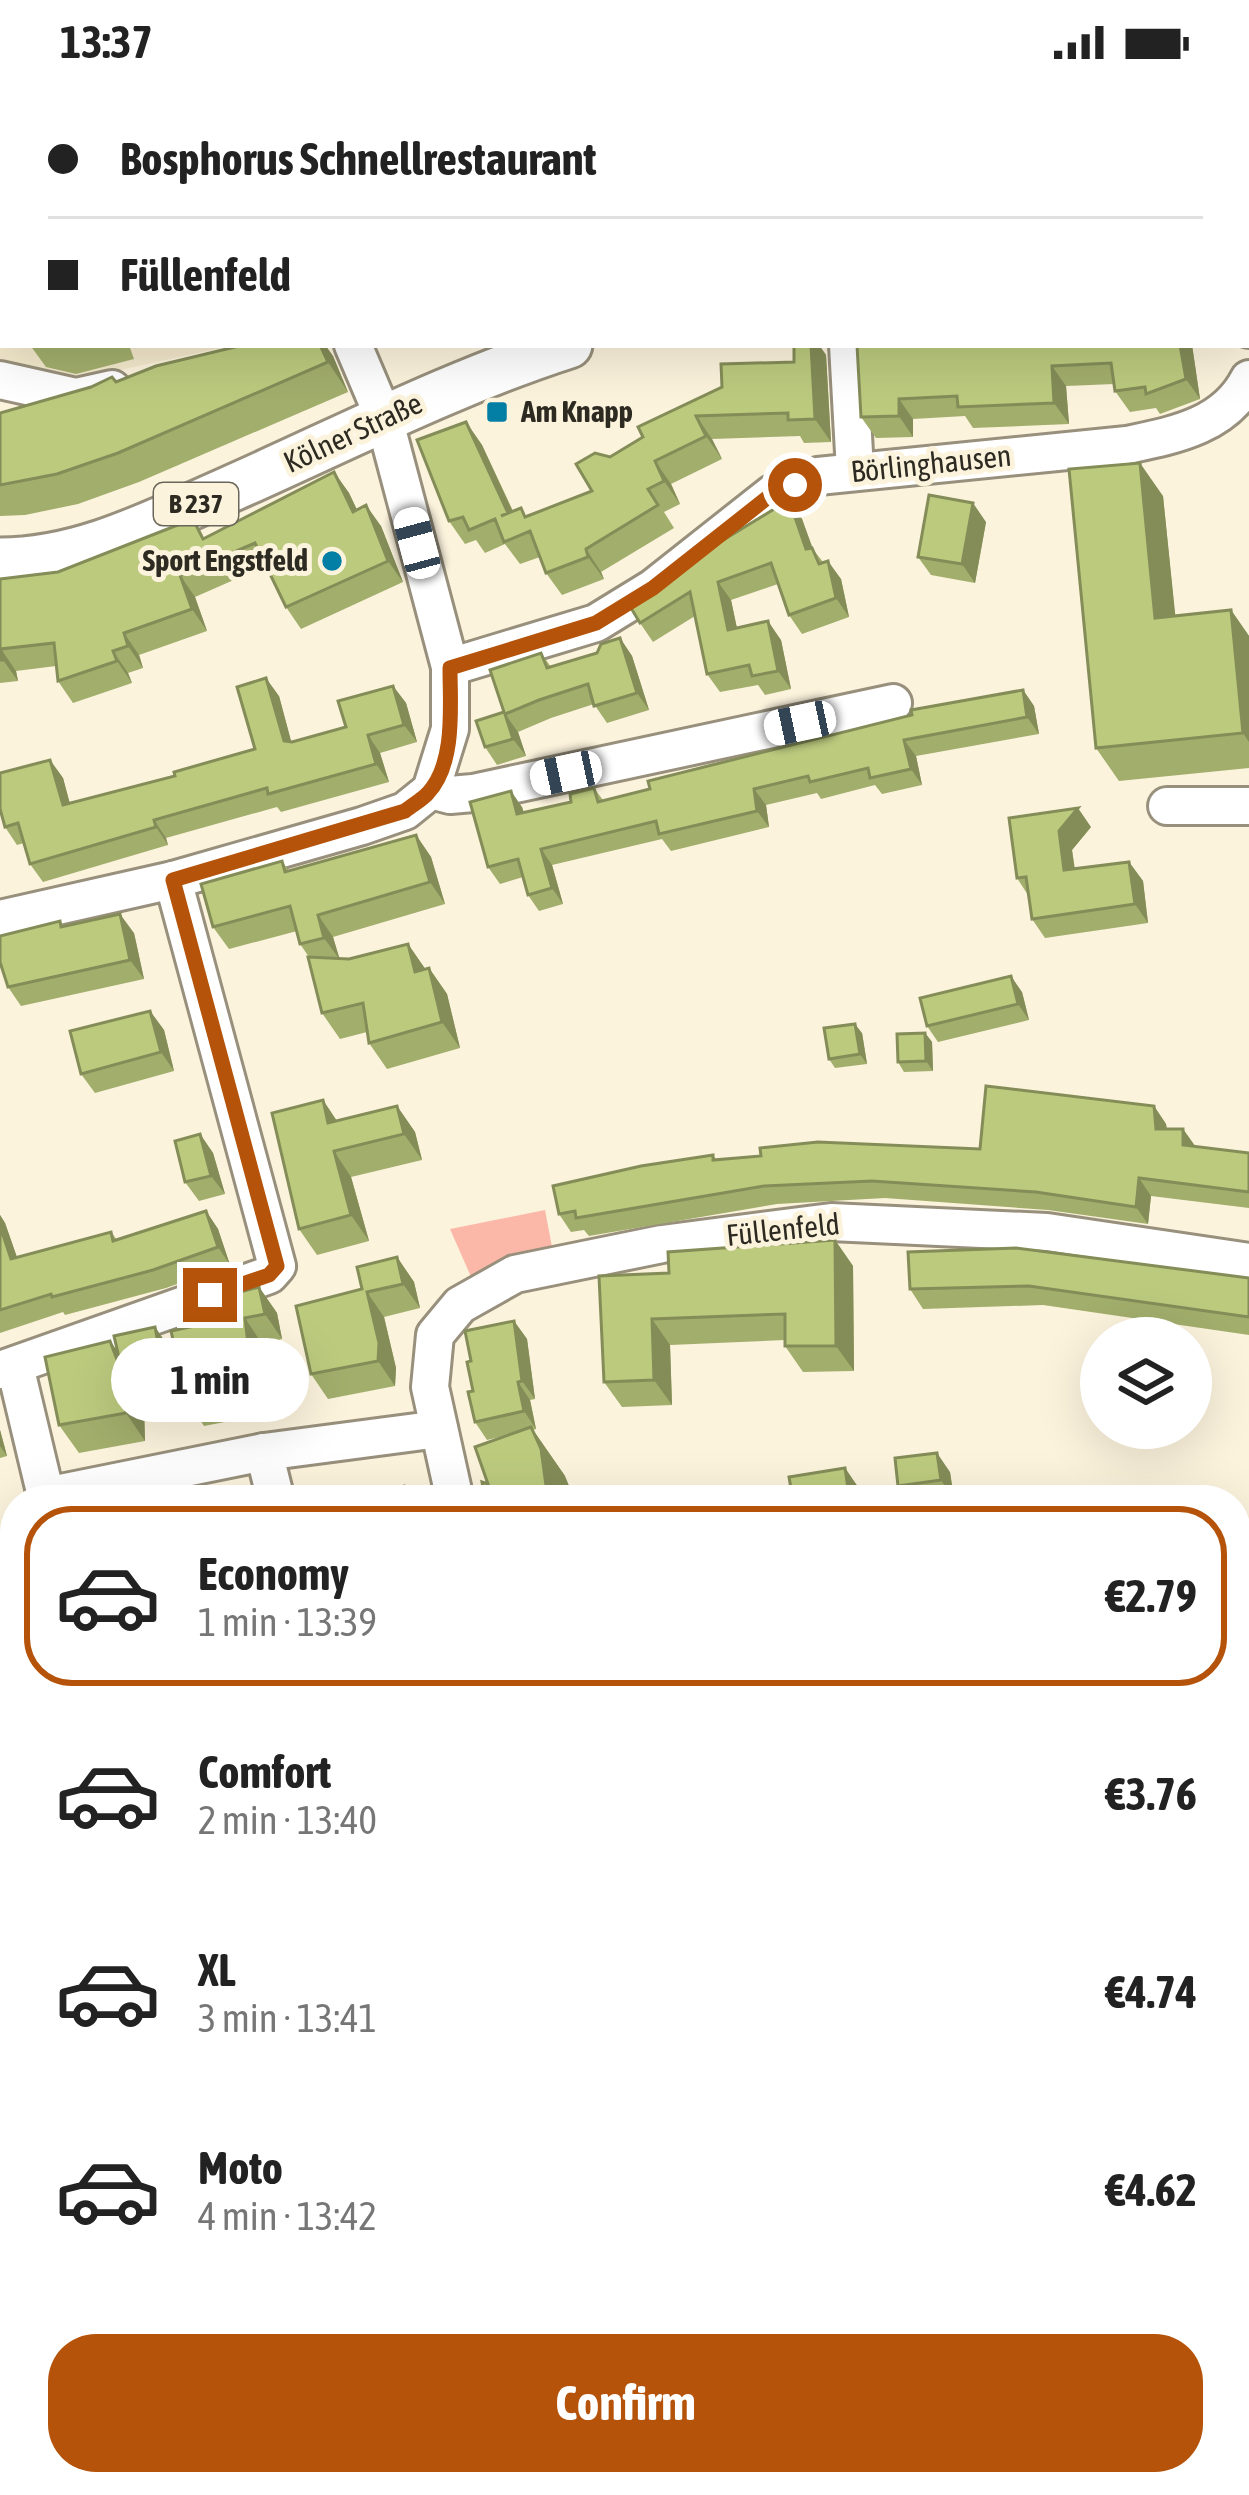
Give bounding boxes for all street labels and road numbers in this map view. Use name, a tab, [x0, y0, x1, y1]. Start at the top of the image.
street label: Kölner Straße	[278, 385, 427, 479]
street label: Börlinghausen	[849, 438, 1013, 488]
road number: B 237	[154, 483, 238, 525]
street label: Füllenfeld	[725, 1206, 841, 1252]

